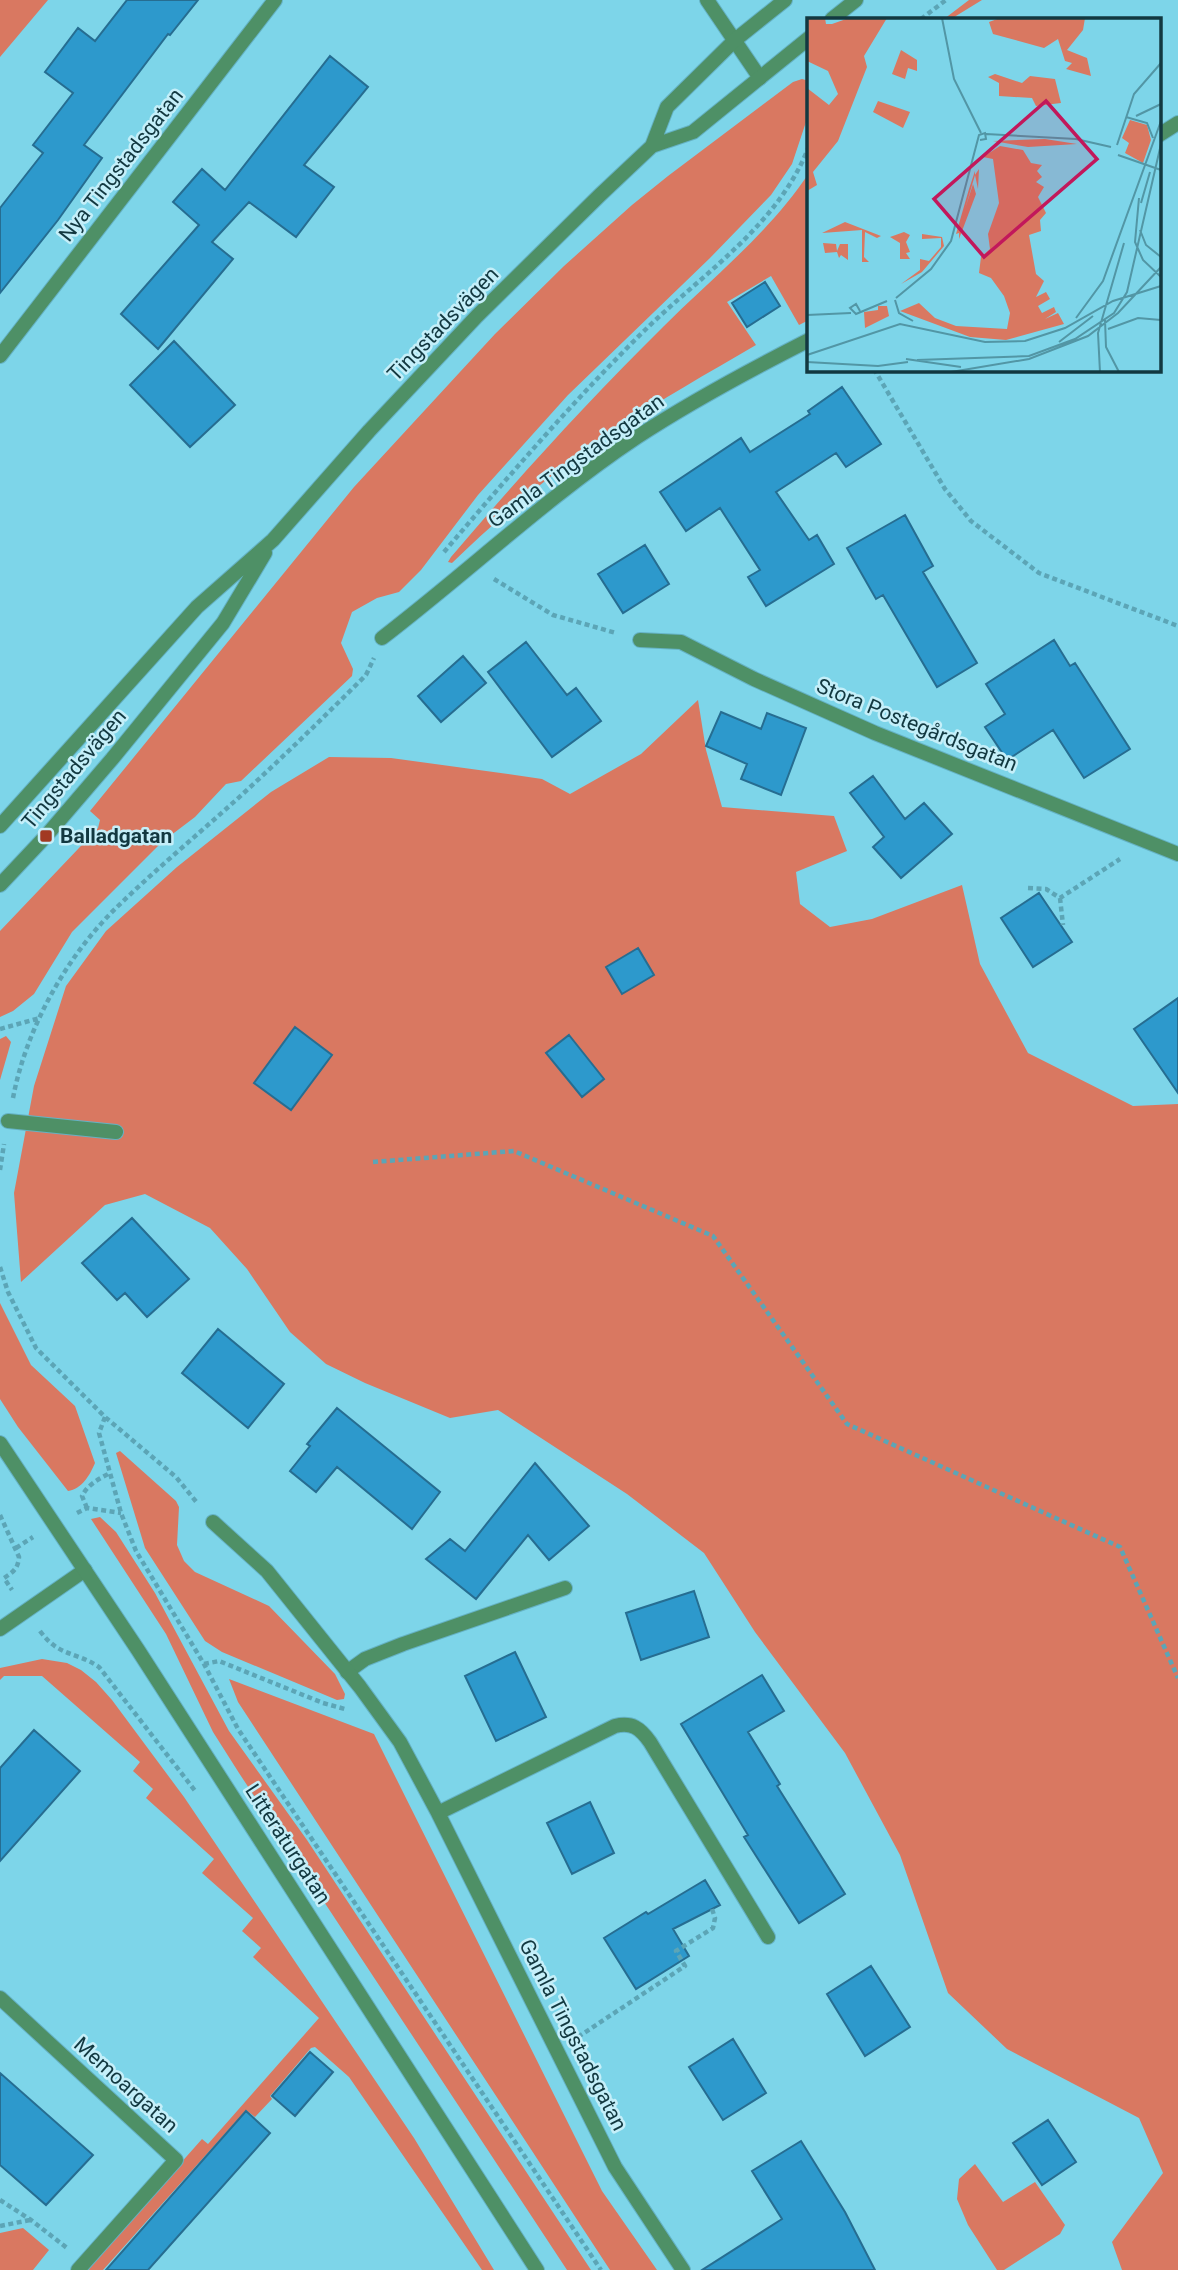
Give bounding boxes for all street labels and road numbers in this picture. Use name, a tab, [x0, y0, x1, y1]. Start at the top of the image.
street label: Nya Tingstadsgatan	[54, 84, 188, 246]
street label: Tingstadsvägen	[383, 262, 503, 386]
street label: Gamla Tingstadsgatan	[483, 389, 669, 533]
street label: Stora Postegårdsgatan	[813, 674, 1021, 776]
street label: Tingstadsvägen	[17, 704, 131, 834]
street label: Litteraturgatan	[240, 1780, 336, 1908]
street label: Gamla Tingstadsgatan	[514, 1935, 632, 2135]
street label: Memoargatan	[69, 2032, 183, 2138]

